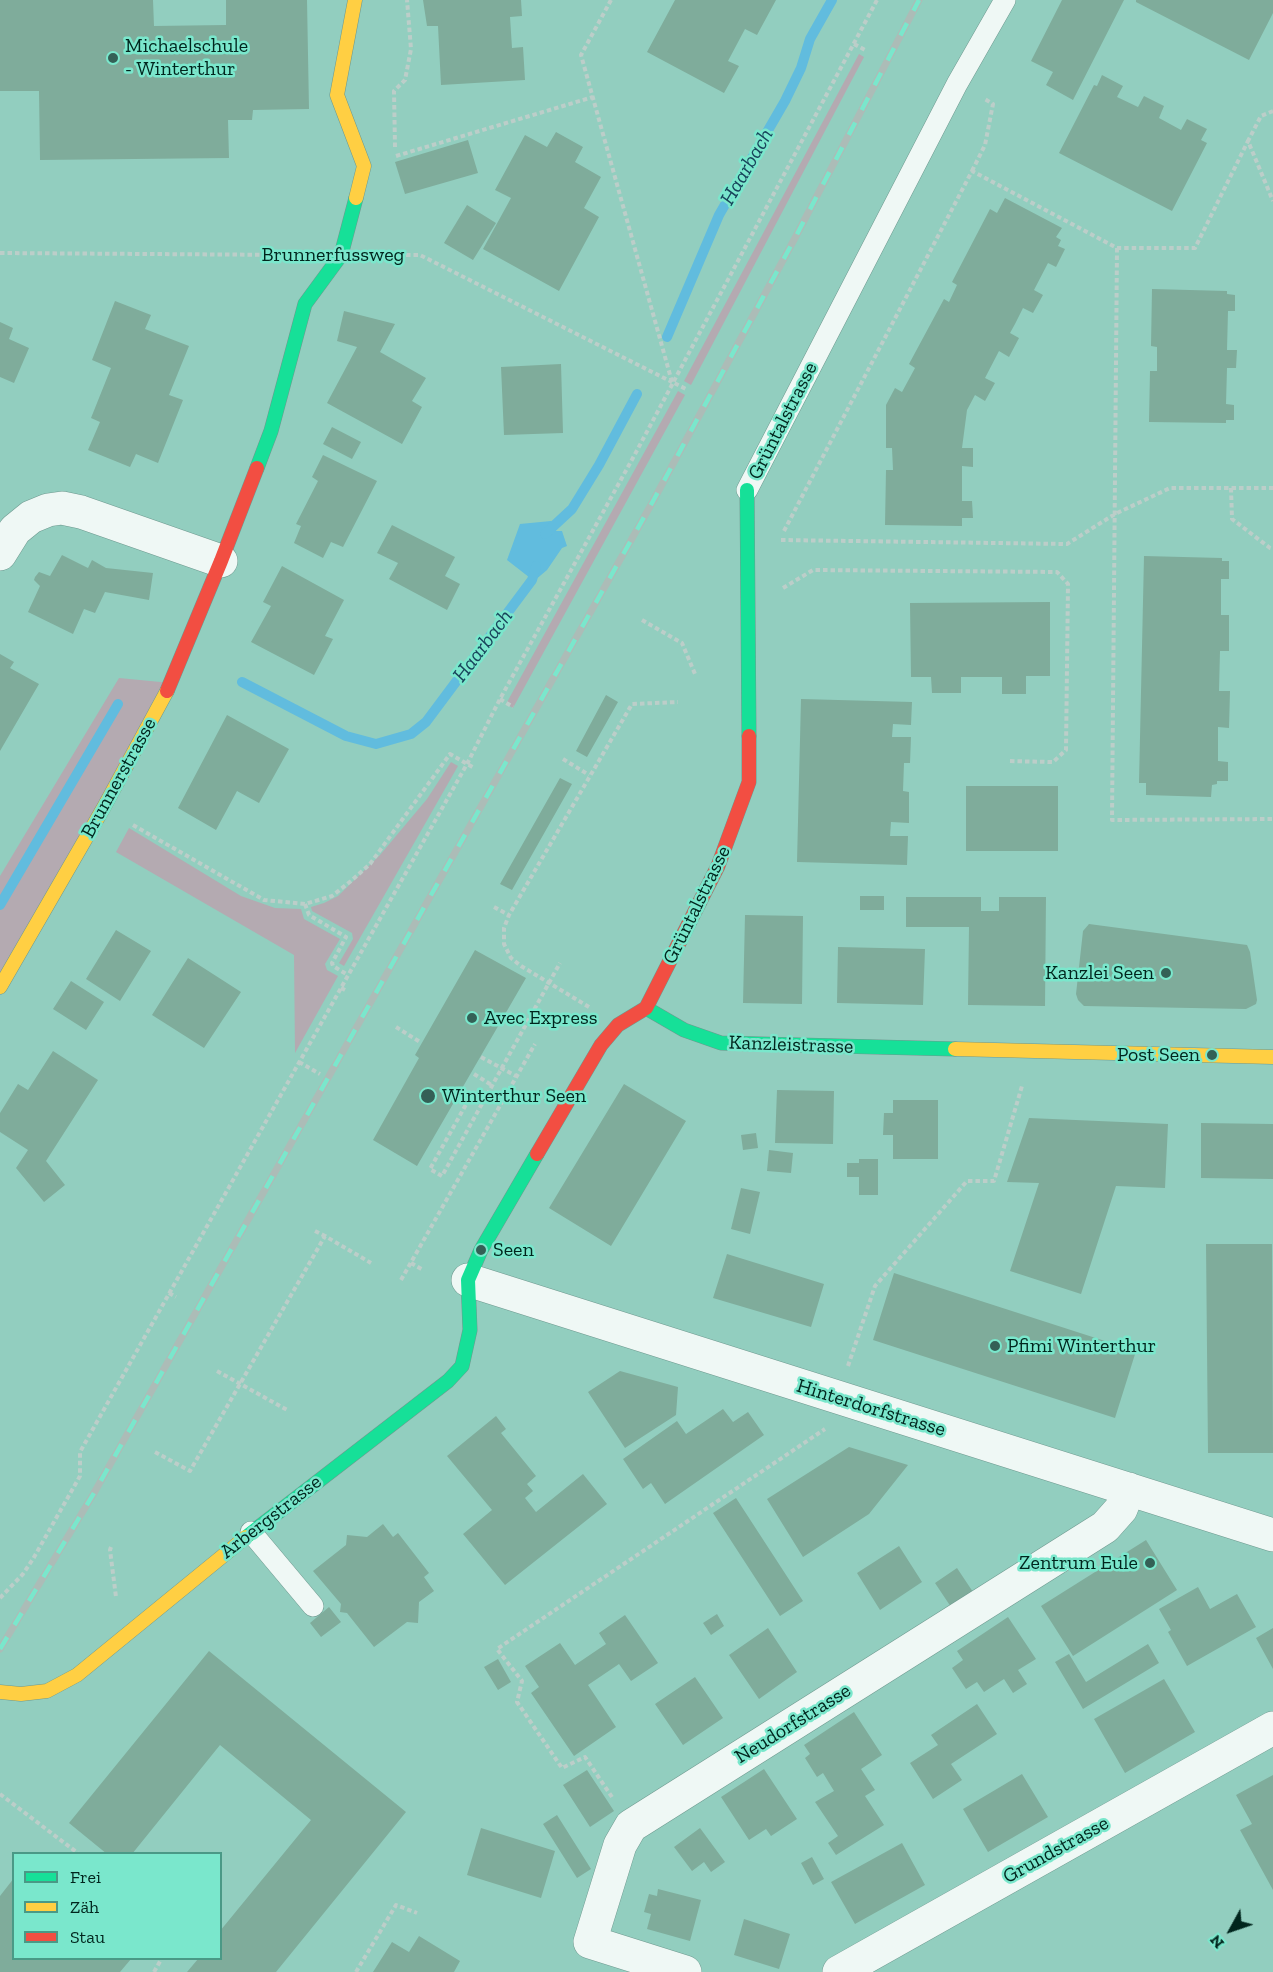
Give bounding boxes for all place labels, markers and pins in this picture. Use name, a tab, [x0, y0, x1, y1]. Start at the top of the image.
place label: Michaelschule - Winterthur	[125, 34, 248, 81]
marker: Michaelschule - Winterthur	[106, 51, 120, 65]
place label: Kanzlei Seen	[1045, 961, 1154, 985]
marker: Kanzlei Seen	[1159, 966, 1173, 980]
place label: Avec Express	[484, 1006, 597, 1030]
marker: Avec Express	[465, 1011, 479, 1025]
place label: Post Seen	[1117, 1043, 1200, 1067]
marker: Post Seen	[1205, 1048, 1219, 1062]
place label: Winterthur Seen	[442, 1084, 586, 1108]
marker: Winterthur Seen	[419, 1087, 437, 1105]
place label: Seen	[493, 1238, 534, 1262]
marker: Seen	[474, 1243, 488, 1257]
place label: Pfimi Winterthur	[1007, 1334, 1156, 1358]
marker: Pfimi Winterthur	[988, 1339, 1002, 1353]
place label: Zentrum Eule	[1019, 1551, 1138, 1575]
marker: Zentrum Eule	[1143, 1556, 1157, 1570]

